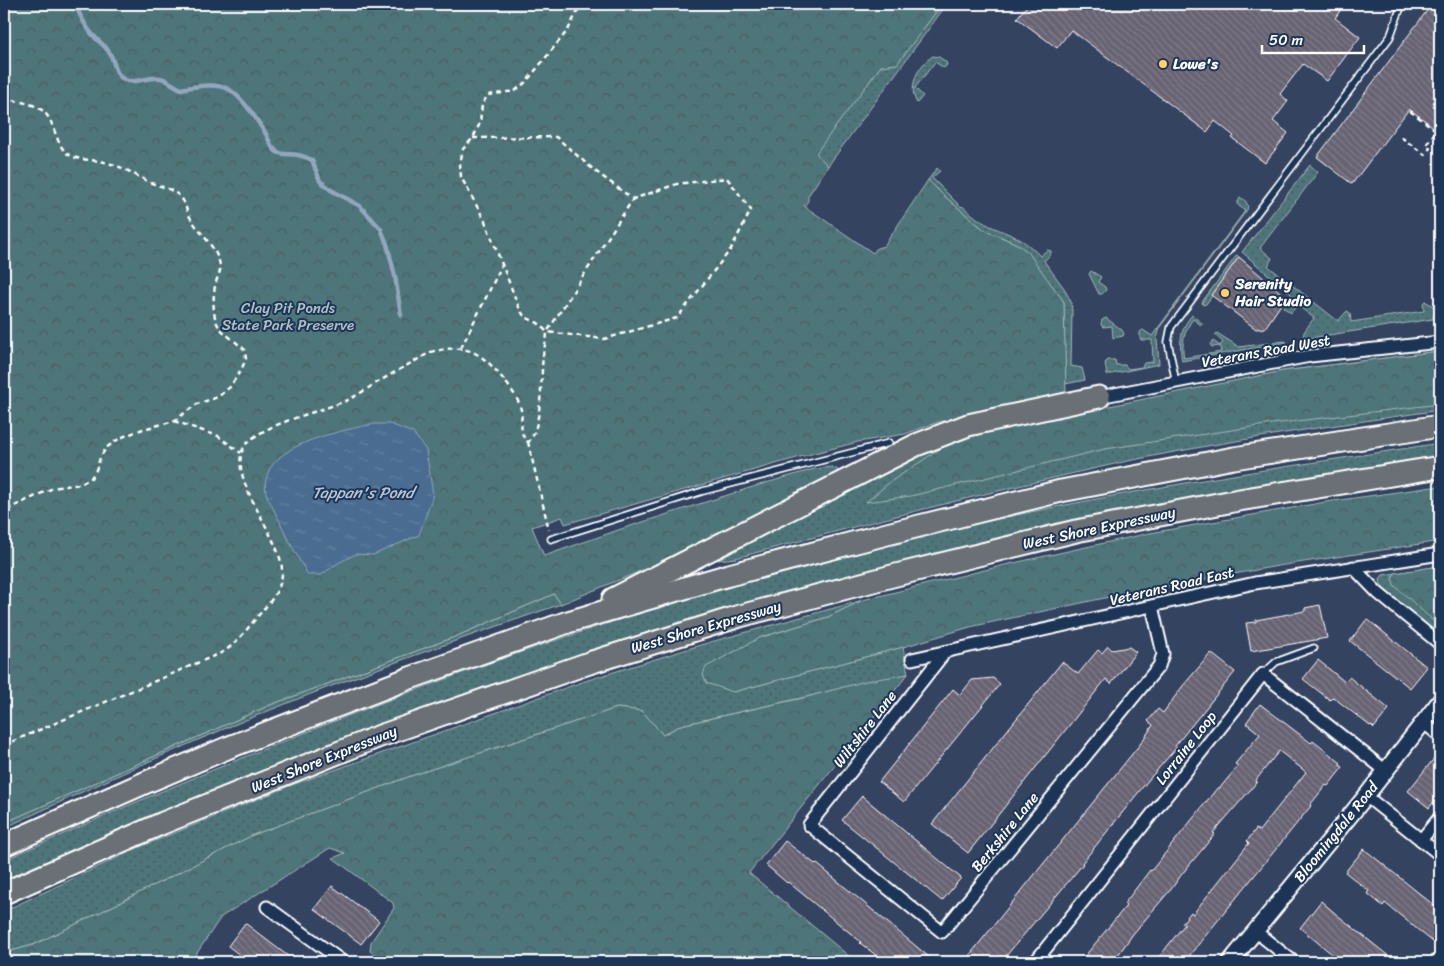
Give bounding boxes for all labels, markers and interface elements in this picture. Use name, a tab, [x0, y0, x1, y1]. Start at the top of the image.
scale bar	[1262, 22, 1364, 54]
text: 50 m	[1269, 27, 1304, 53]
place label: Lowe's	[1173, 51, 1219, 77]
marker: Lowe's	[1157, 58, 1169, 70]
place label: Serenity Hair Studio	[1234, 271, 1311, 314]
marker: Serenity Hair Studio	[1219, 287, 1231, 299]
park label: Clay Pit Ponds State Park Preserve	[222, 295, 354, 338]
street label: Veterans Road West	[1200, 327, 1333, 375]
water label: Tappan's Pond	[312, 478, 418, 507]
street label: West Shore Expressway	[1020, 499, 1178, 557]
street label: Veterans Road East	[1107, 559, 1237, 613]
street label: West Shore Expressway	[628, 593, 784, 661]
street label: Wiltshire Lane	[826, 684, 904, 773]
street label: Lorraine Loop	[1149, 705, 1223, 791]
street label: West Shore Expressway	[247, 718, 401, 800]
street label: Bloomingdale Road	[1287, 775, 1386, 888]
street label: Berkshire Lane	[964, 786, 1046, 878]

